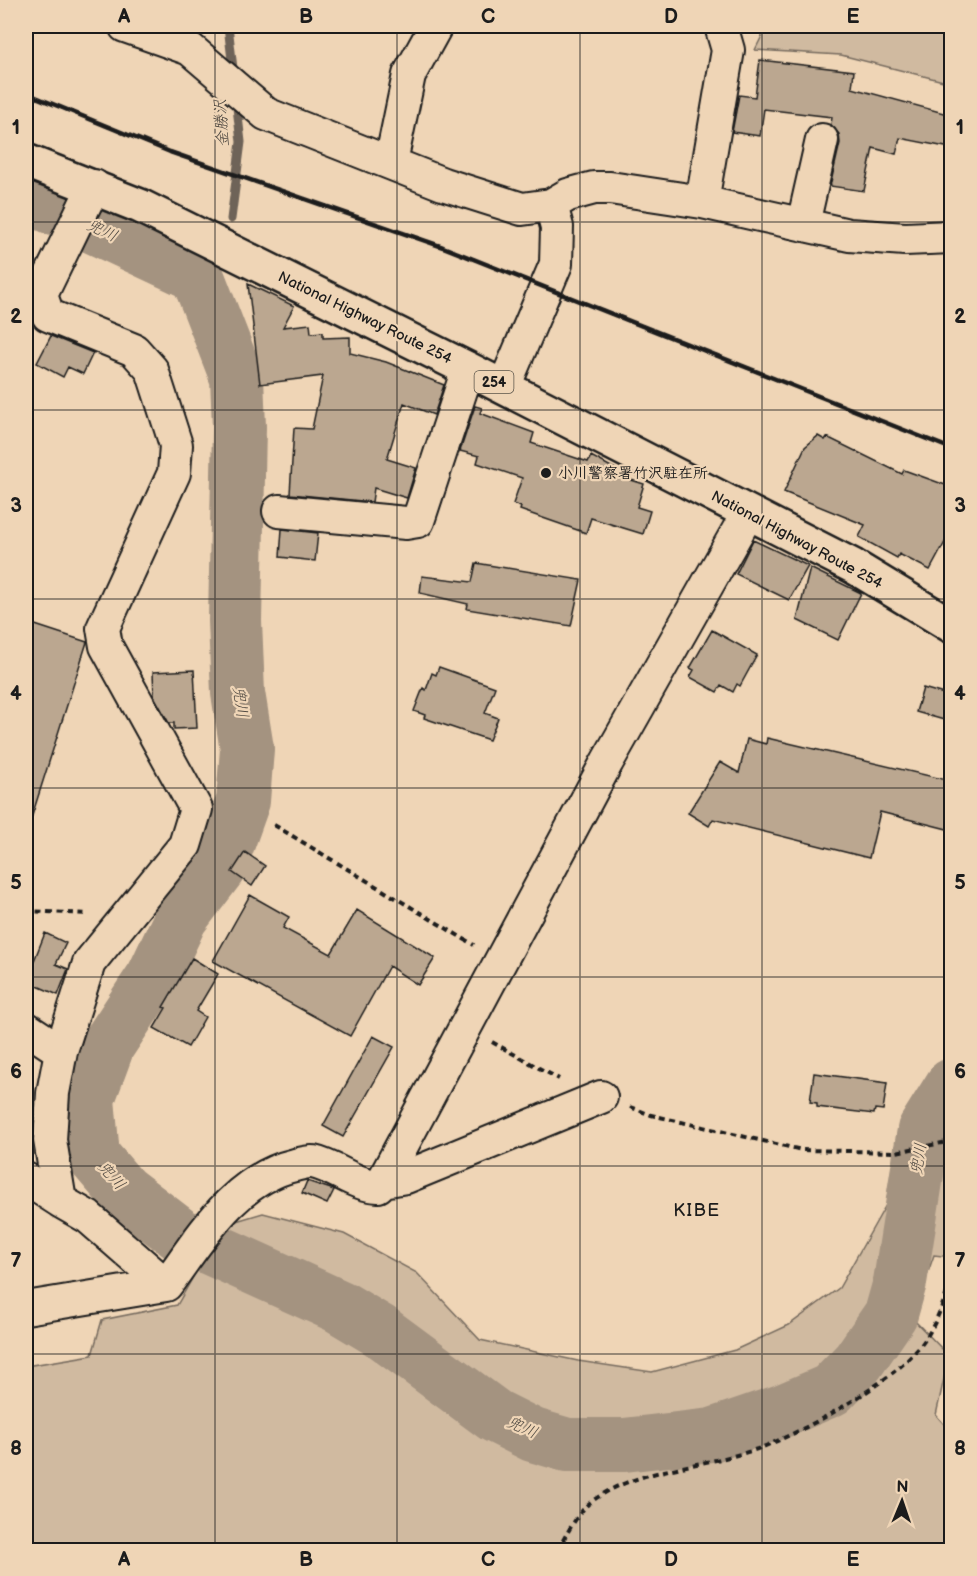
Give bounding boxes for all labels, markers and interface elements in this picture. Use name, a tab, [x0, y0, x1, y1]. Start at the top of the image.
text: A	[117, 5, 131, 29]
text: B	[299, 5, 313, 29]
text: C	[481, 5, 495, 29]
text: D	[664, 5, 678, 29]
text: E	[847, 5, 860, 29]
water label: 金勝沢	[211, 97, 233, 148]
text: 1	[12, 116, 20, 140]
text: 1	[956, 116, 964, 140]
water label: 兜川	[83, 216, 121, 246]
street label: National Highway Route 254	[275, 267, 455, 369]
text: 2	[10, 305, 22, 329]
text: 2	[954, 305, 966, 329]
road number: 254	[474, 371, 514, 393]
place label: 小川警察署竹沢駐在所	[558, 464, 708, 483]
marker: 小川警察署竹沢駐在所	[539, 466, 553, 480]
street label: National Highway Route 254	[708, 487, 886, 593]
text: 3	[10, 494, 22, 518]
text: 3	[954, 494, 966, 518]
text: 4	[10, 682, 22, 706]
text: 4	[954, 682, 966, 706]
water label: 兜川	[228, 685, 252, 719]
text: 5	[10, 871, 22, 895]
text: 5	[954, 871, 966, 895]
text: 6	[10, 1060, 22, 1084]
text: 6	[954, 1060, 966, 1084]
water label: 兜川	[907, 1142, 931, 1176]
water label: 兜川	[93, 1158, 129, 1194]
district label: KIBE	[673, 1200, 721, 1221]
text: 7	[10, 1249, 22, 1273]
text: 7	[954, 1249, 966, 1273]
water label: 兜川	[504, 1413, 540, 1443]
text: 8	[10, 1437, 22, 1461]
text: 8	[954, 1437, 966, 1461]
north arrow	[872, 1471, 932, 1531]
text: N	[896, 1478, 909, 1497]
text: A	[117, 1548, 131, 1572]
text: B	[299, 1548, 313, 1572]
text: C	[481, 1548, 495, 1572]
text: D	[664, 1548, 678, 1572]
text: E	[847, 1548, 860, 1572]

